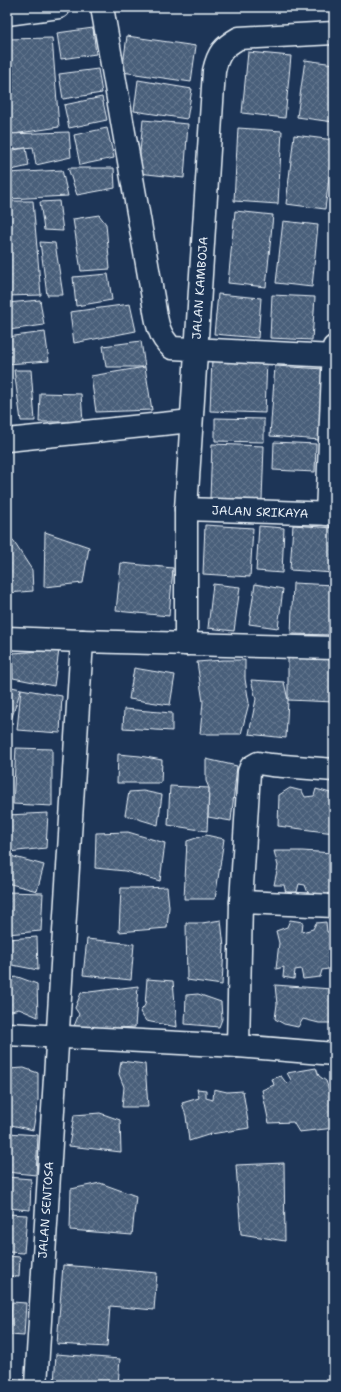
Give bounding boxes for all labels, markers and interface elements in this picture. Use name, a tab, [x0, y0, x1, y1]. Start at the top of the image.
street label: JALAN KAMBOJA	[188, 236, 212, 340]
street label: JALAN SRIKAYA	[211, 502, 309, 522]
street label: JALAN SENTOSA	[35, 1161, 57, 1259]

